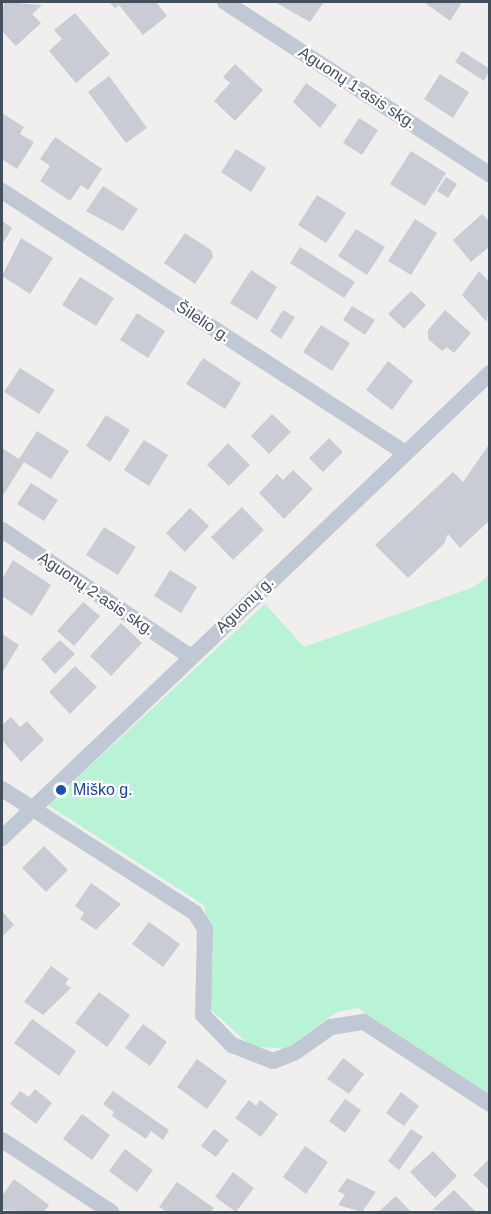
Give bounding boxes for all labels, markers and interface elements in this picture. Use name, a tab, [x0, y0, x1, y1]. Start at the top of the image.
street label: Aguonų 1-asis skg.	[295, 43, 419, 133]
street label: Šilelio g.	[172, 297, 234, 347]
street label: Aguonų 2-asis skg.	[34, 548, 158, 640]
street label: Aguonų g.	[212, 573, 278, 637]
place label: Miško g.	[73, 780, 133, 800]
marker: Miško g.	[54, 783, 68, 797]

